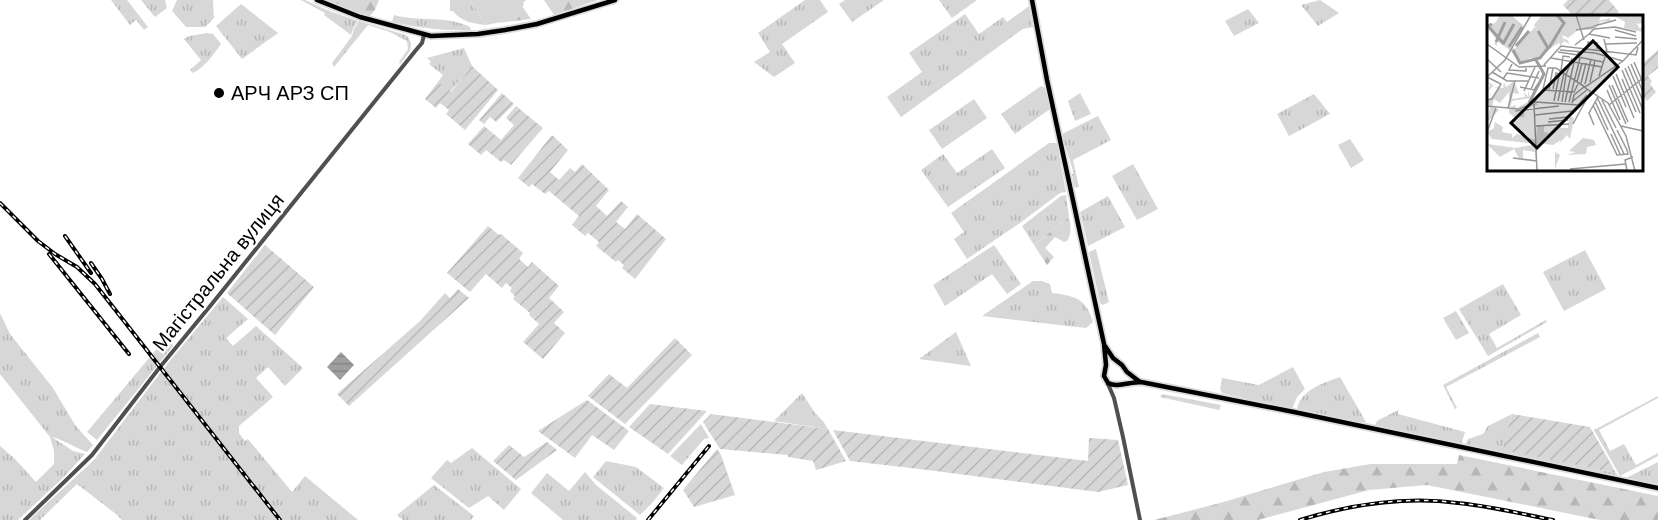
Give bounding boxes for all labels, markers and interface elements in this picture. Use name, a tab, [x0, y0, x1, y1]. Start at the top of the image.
inset map	[1487, 15, 1643, 171]
place label: АРЧ АРЗ СП	[231, 80, 349, 106]
marker: АРЧ АРЗ СП	[212, 86, 226, 100]
street label: Магістральна вулиця	[146, 188, 290, 356]

